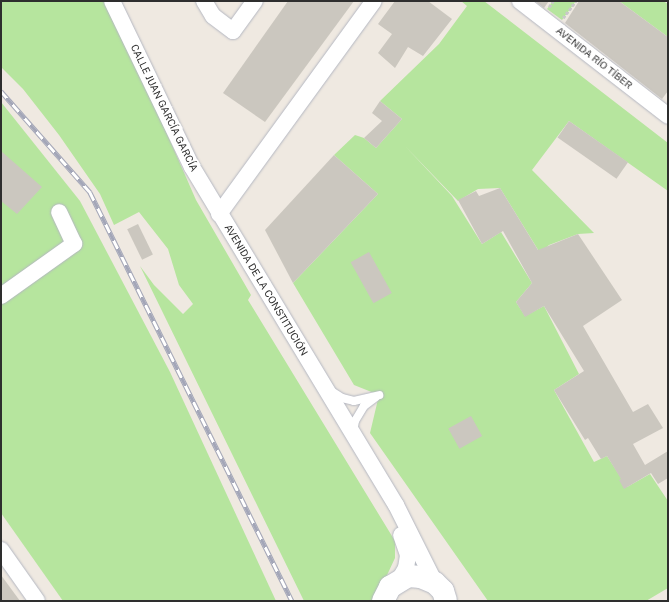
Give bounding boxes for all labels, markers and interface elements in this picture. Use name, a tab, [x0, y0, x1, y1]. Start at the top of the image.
street label: AVENIDA RÍO TÍBER	[553, 25, 635, 91]
street label: CALLE JUAN GARCÍA GARCÍA	[128, 42, 200, 174]
street label: AVENIDA DE LA CONSTITUCIÓN	[222, 222, 310, 358]

